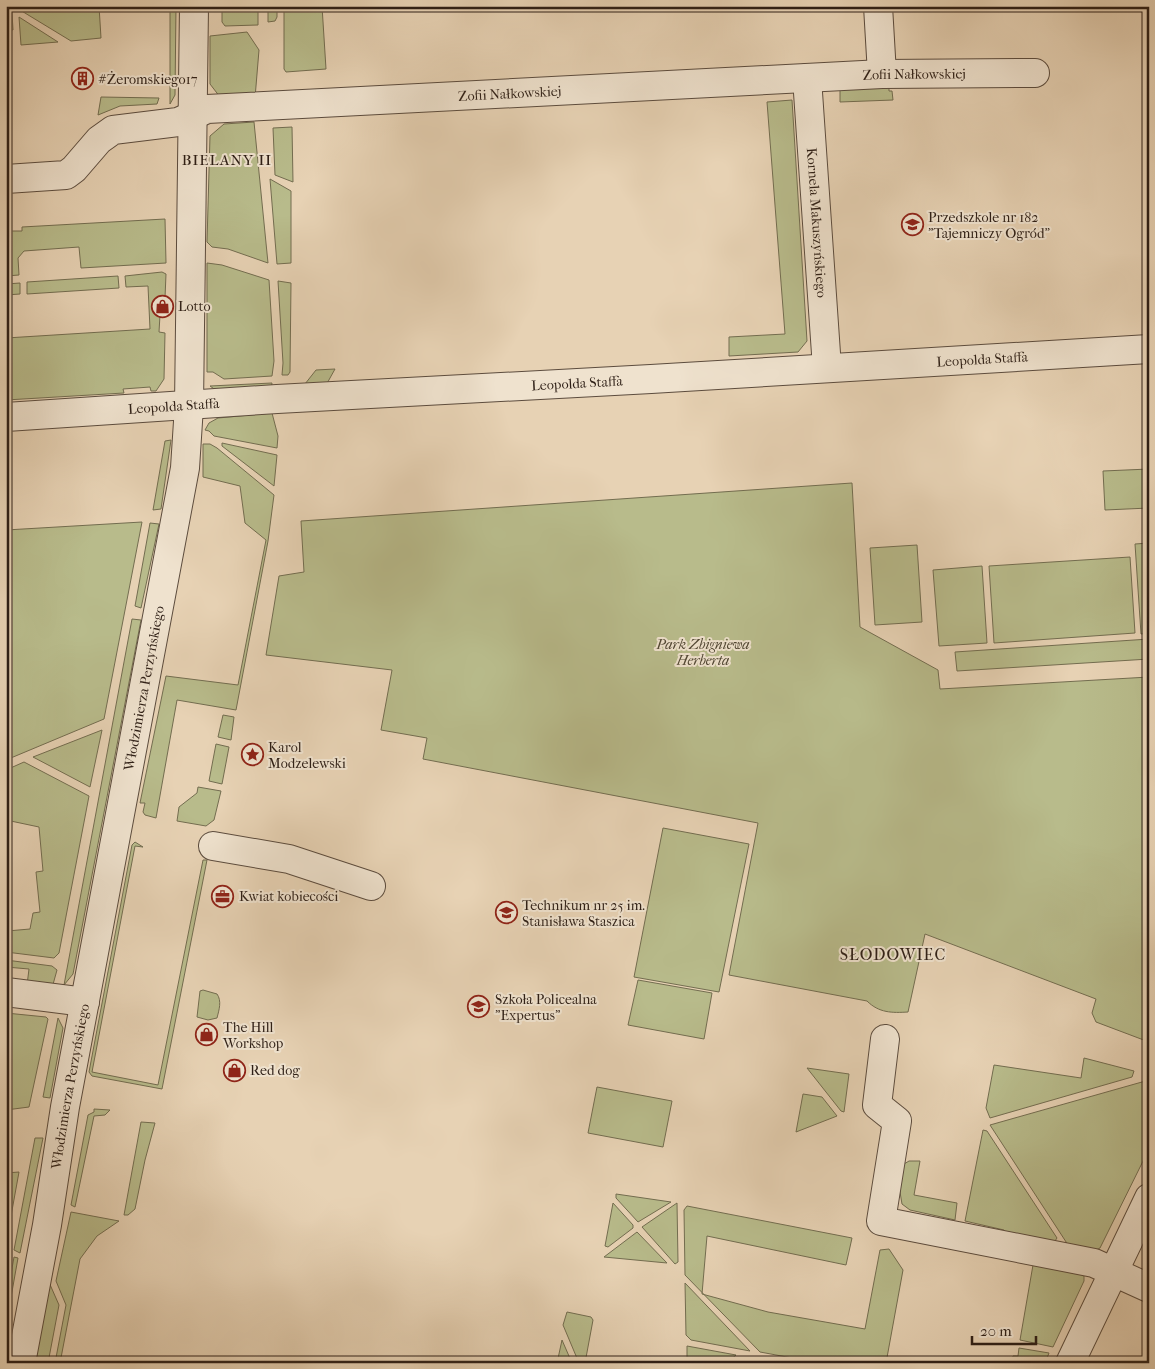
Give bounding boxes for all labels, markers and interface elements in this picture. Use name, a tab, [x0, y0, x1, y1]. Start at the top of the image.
street label: Zofii Nałkowskiej	[862, 65, 966, 84]
building icon: #Żeromskiego17	[70, 67, 94, 91]
place label: #Żeromskiego17	[98, 71, 198, 88]
street label: Zofii Nałkowskiej	[458, 83, 562, 105]
street label: Kornela Makuszyńskiego	[803, 147, 830, 298]
district label: BIELANY II	[182, 151, 272, 169]
place label: Przedszkole nr 182 "Tajemniczy Ogród"	[928, 209, 1051, 242]
school or university icon: Przedszkole nr 182 "Tajemniczy Ogród"	[900, 213, 924, 237]
shop icon: Lotto	[150, 294, 174, 318]
place label: Lotto	[178, 298, 211, 315]
street label: Leopolda Staffa	[936, 348, 1029, 371]
street label: Leopolda Staffa	[531, 372, 624, 394]
street label: Leopolda Staffa	[127, 395, 220, 418]
street label: Włodzimierza Perzyńskiego	[120, 604, 168, 773]
park label: Park Zbigniewa Herberta	[655, 636, 750, 669]
place label: Karol Modzelewski	[268, 739, 346, 772]
place icon: Karol Modzelewski	[240, 743, 264, 767]
office icon: Kwiat kobiecości	[211, 884, 235, 908]
place label: Kwiat kobiecości	[239, 888, 338, 905]
place label: Technikum nr 25 im. Stanisława Staszica	[522, 897, 645, 930]
school or university icon: Technikum nr 25 im. Stanisława Staszica	[494, 901, 518, 925]
district label: SŁODOWIEC	[840, 945, 946, 964]
place label: Szkoła Policealna "Expertus"	[495, 991, 597, 1024]
school or university icon: Szkoła Policealna "Expertus"	[467, 995, 491, 1019]
street label: Włodzimierza Perzyńskiego	[48, 1002, 93, 1171]
place label: The Hill Workshop	[222, 1019, 284, 1052]
shop icon: The Hill Workshop	[195, 1023, 219, 1047]
shop icon: Red dog	[222, 1058, 246, 1082]
place label: Red dog	[250, 1062, 300, 1079]
scale bar	[972, 1314, 1036, 1346]
text: 20 m	[980, 1322, 1012, 1340]

